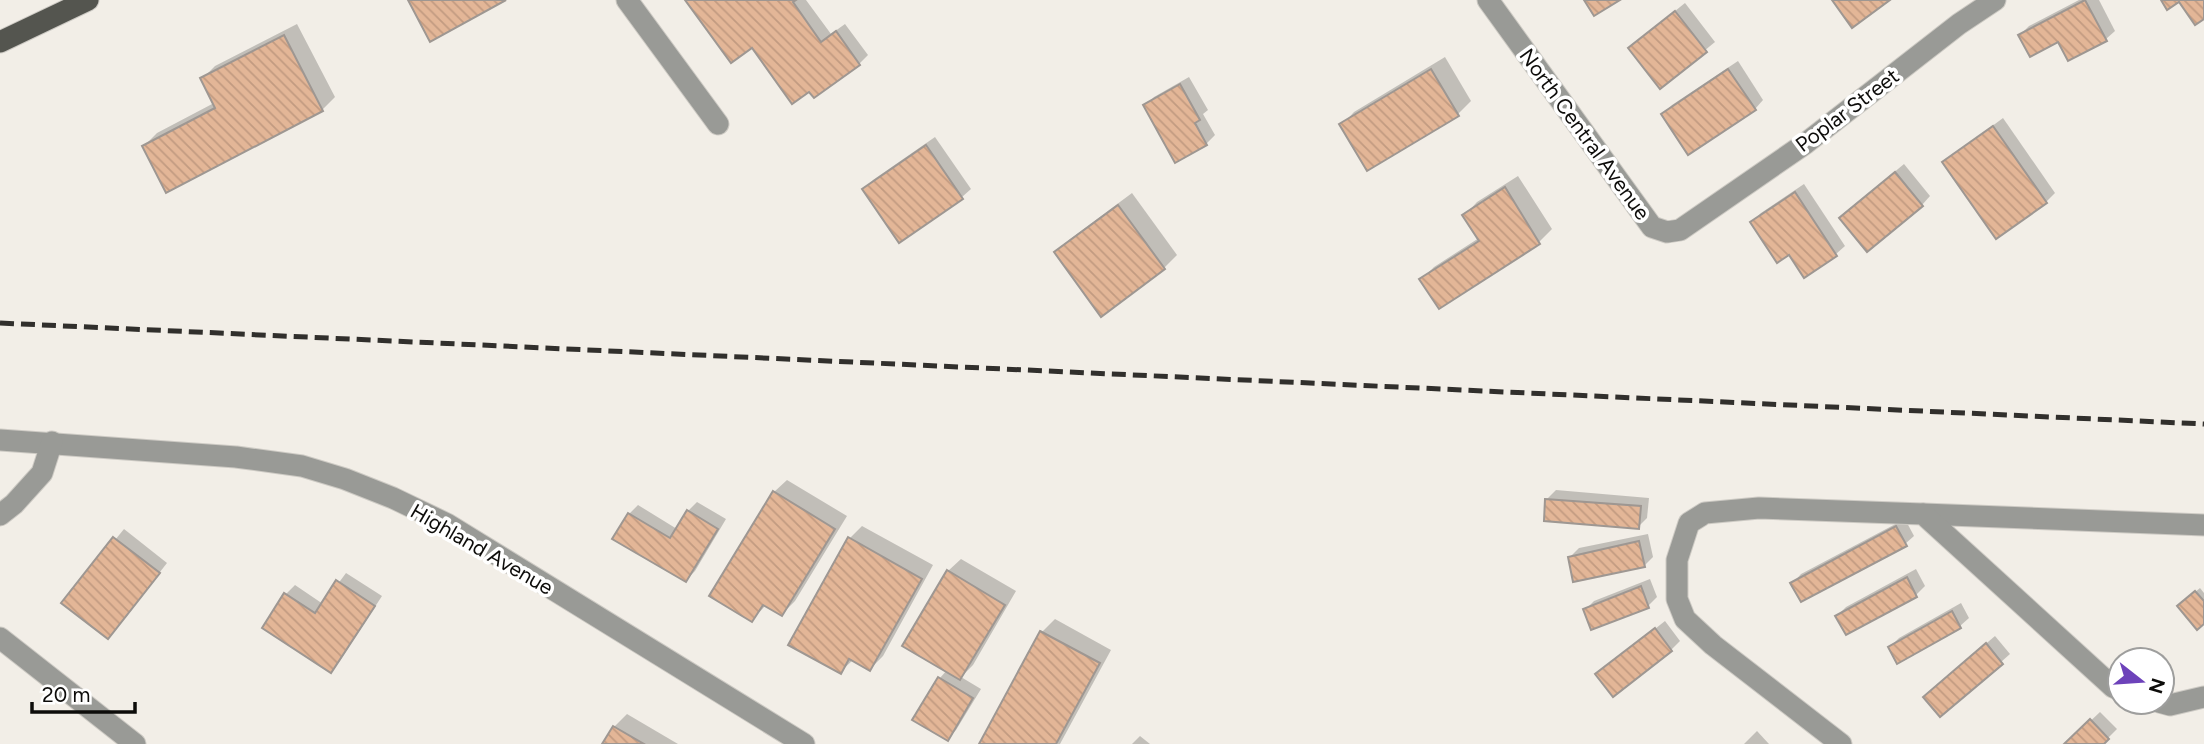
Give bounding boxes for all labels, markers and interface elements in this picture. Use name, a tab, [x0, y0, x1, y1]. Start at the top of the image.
street label: North Central Avenue	[1515, 44, 1655, 224]
street label: Poplar Street	[1790, 63, 1904, 157]
street label: Highland Avenue	[406, 498, 558, 600]
north arrow	[2106, 646, 2176, 716]
scale bar	[32, 670, 135, 714]
text: N	[2144, 675, 2170, 696]
text: 20 m	[42, 682, 90, 707]

